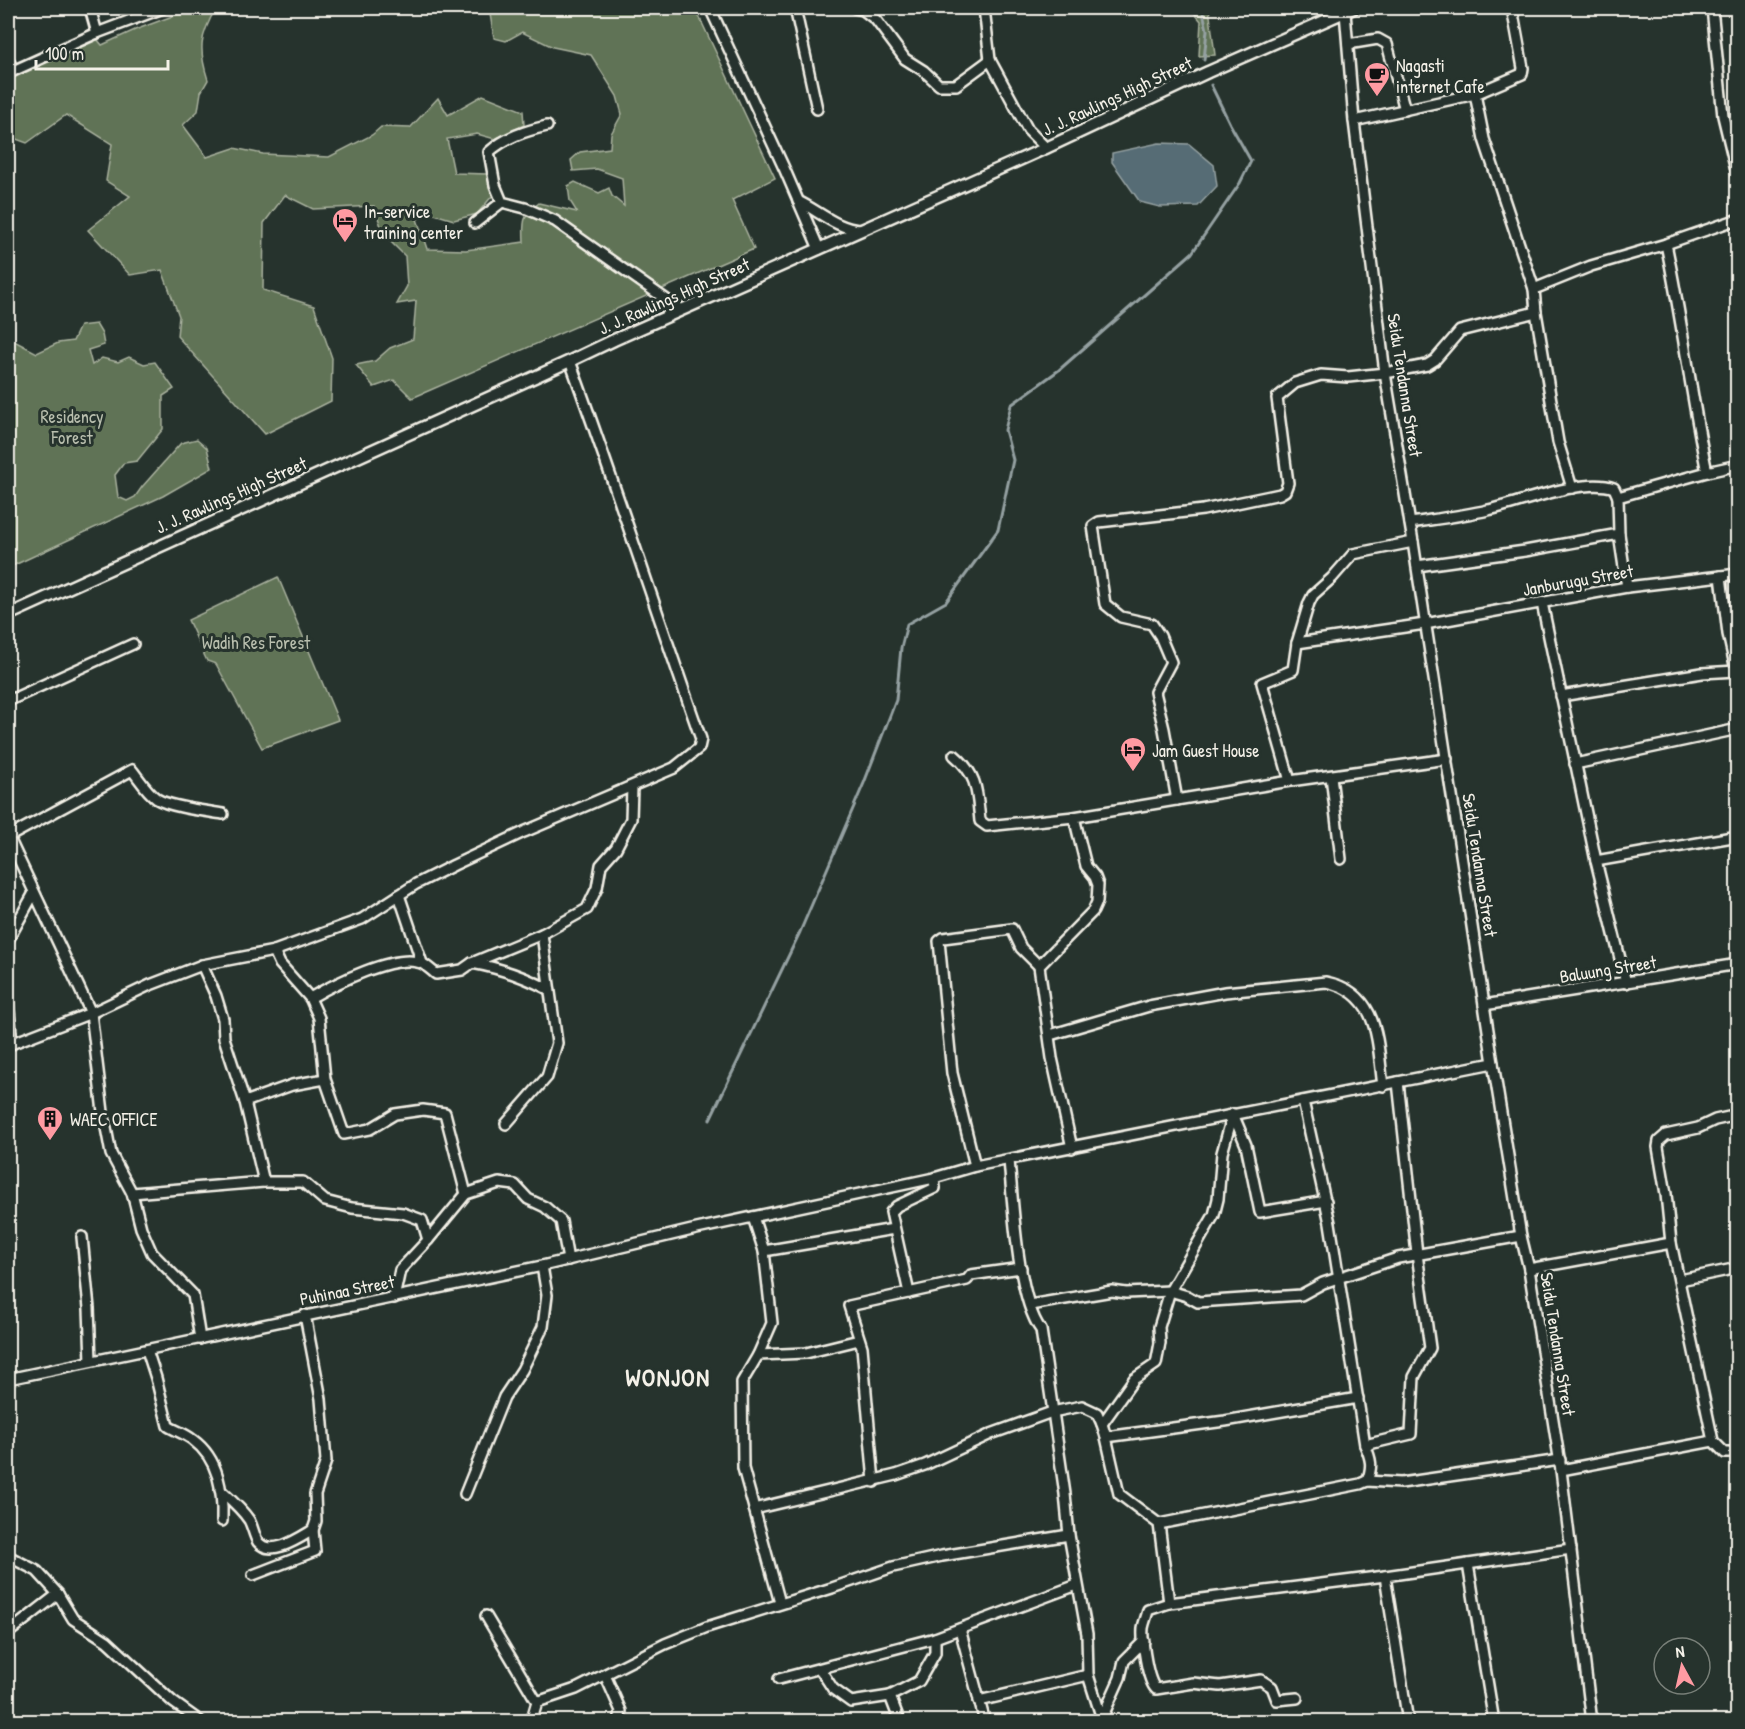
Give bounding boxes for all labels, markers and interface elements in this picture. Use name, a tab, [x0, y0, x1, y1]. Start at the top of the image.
scale bar	[36, 33, 168, 71]
text: 100 m	[45, 41, 84, 66]
street label: J. J. Rawlings High Street	[1038, 50, 1197, 142]
place label: Nagasti internet Cafe	[1396, 53, 1485, 99]
cafe icon: Nagasti internet Cafe	[1362, 60, 1392, 98]
place label: In-service training center	[364, 199, 463, 245]
hotel icon: In-service training center	[330, 206, 360, 244]
street label: J. J. Rawlings High Street	[594, 251, 754, 341]
street label: Seidu Tendanna Street	[1381, 311, 1429, 459]
park label: Residency Forest	[40, 404, 104, 450]
street label: J. J. Rawlings High Street	[151, 450, 311, 540]
street label: Janburugu Street	[1521, 558, 1636, 602]
park label: Wadih Res Forest	[202, 630, 311, 655]
hotel icon: Jam Guest House	[1118, 735, 1148, 773]
place label: Jam Guest House	[1152, 738, 1259, 763]
street label: Seidu Tendanna Street	[1456, 791, 1504, 939]
street label: Baluung Street	[1558, 949, 1659, 989]
building icon: WAEC OFFICE	[35, 1104, 65, 1142]
place label: WAEC OFFICE	[70, 1107, 157, 1132]
street label: Puhinaa Street	[298, 1268, 397, 1311]
street label: Seidu Tendanna Street	[1534, 1270, 1582, 1418]
district label: WONJON	[626, 1361, 710, 1393]
north arrow	[1652, 1636, 1712, 1696]
text: N	[1674, 1640, 1686, 1663]

